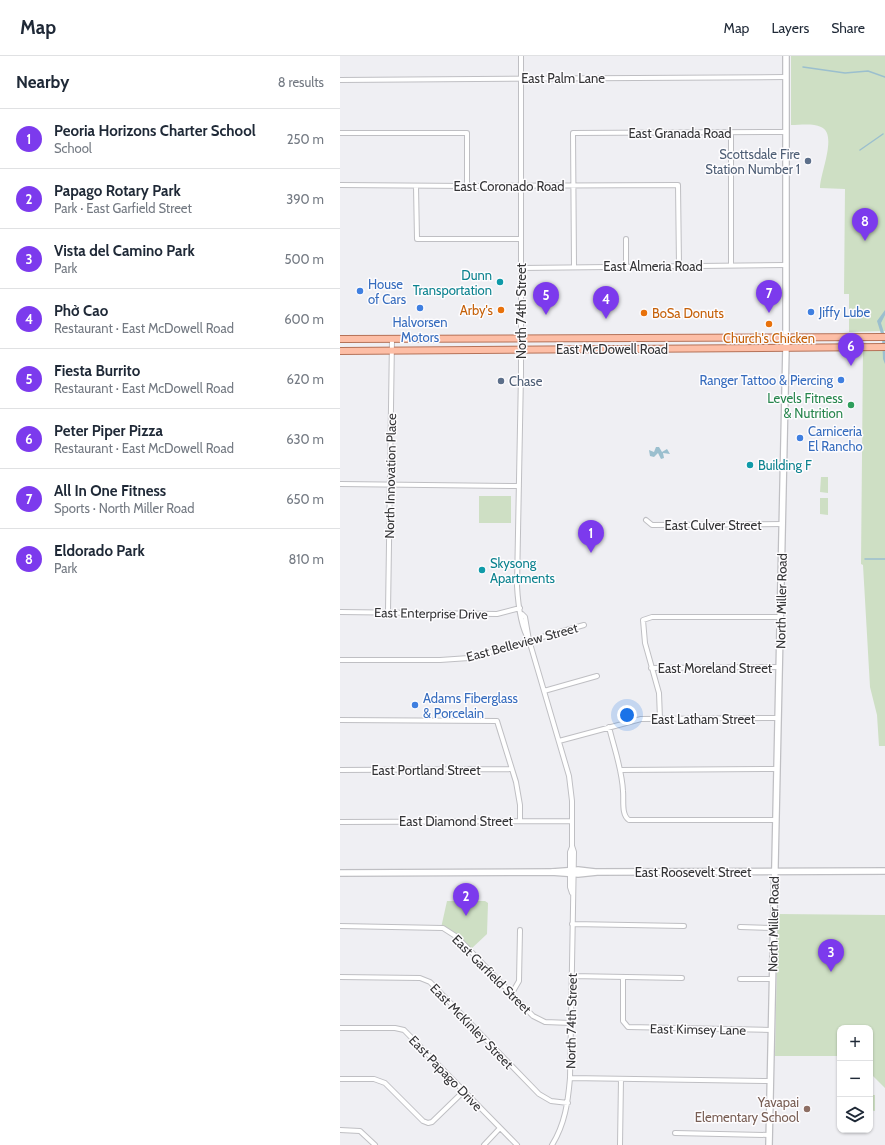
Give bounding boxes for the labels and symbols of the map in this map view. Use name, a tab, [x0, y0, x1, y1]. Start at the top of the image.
street label: East Palm Lane	[521, 70, 605, 86]
street label: East Granada Road	[628, 125, 732, 141]
place label: Scottsdale Fire Station Number 1	[705, 146, 800, 177]
marker: Scottsdale Fire Station Number 1	[803, 156, 813, 166]
street label: East Coronado Road	[453, 178, 565, 194]
pin: 8	[852, 208, 878, 241]
street label: East Almeria Road	[603, 258, 703, 274]
street label: North 74th Street	[513, 262, 529, 359]
place label: Dunn Transportation	[413, 267, 492, 298]
place label: House of Cars	[368, 276, 407, 307]
marker: Dunn Transportation	[495, 277, 505, 287]
pin: 7	[756, 280, 782, 313]
pin: 5	[533, 282, 559, 315]
marker: House of Cars	[355, 286, 365, 296]
pin: 4	[593, 286, 619, 319]
place label: Arby's	[460, 302, 494, 318]
marker: Halvorsen Motors	[415, 303, 425, 313]
place label: Jiffy Lube	[818, 304, 870, 320]
marker: Arby's	[496, 305, 506, 315]
place label: BoSa Donuts	[652, 305, 724, 321]
marker: Jiffy Lube	[806, 307, 816, 317]
marker: BoSa Donuts	[639, 308, 649, 318]
place label: Halvorsen Motors	[392, 314, 448, 345]
marker: Church's Chicken	[764, 319, 774, 329]
place label: Church's Chicken	[723, 330, 815, 346]
pin: 6	[838, 333, 864, 366]
street label: East McDowell Road	[556, 341, 668, 357]
place label: Ranger Tattoo & Piercing	[699, 372, 834, 388]
place label: Chase	[509, 373, 543, 389]
marker: Ranger Tattoo & Piercing	[836, 375, 846, 385]
marker: Chase	[496, 376, 506, 386]
place label: Levels Fitness & Nutrition	[767, 390, 844, 421]
marker: Levels Fitness & Nutrition	[846, 400, 856, 410]
street label: North Innovation Place	[381, 413, 399, 539]
place label: Carniceria El Rancho	[808, 423, 863, 454]
marker: Carniceria El Rancho	[795, 433, 805, 443]
place label: Building F	[758, 457, 812, 473]
marker: Building F	[745, 460, 755, 470]
street label: East Culver Street	[664, 517, 762, 533]
pin: 1	[578, 520, 604, 553]
street label: North Miller Road	[772, 553, 790, 649]
place label: Skysong Apartments	[490, 555, 556, 586]
marker: Skysong Apartments	[477, 565, 487, 575]
street label: East Enterprise Drive	[374, 604, 488, 622]
street label: East Belleview Street	[464, 619, 580, 665]
street label: East Moreland Street	[658, 660, 773, 676]
place label: Adams Fiberglass & Porcelain	[423, 690, 519, 721]
marker: Adams Fiberglass & Porcelain	[410, 700, 420, 710]
your location	[617, 705, 637, 725]
street label: East Latham Street	[651, 711, 756, 727]
street label: East Portland Street	[371, 762, 481, 778]
street label: East Diamond Street	[399, 813, 514, 829]
street label: East Roosevelt Street	[635, 864, 752, 880]
street label: North Miller Road	[764, 876, 782, 972]
pin: 2	[453, 883, 479, 916]
street label: East Garfield Street	[449, 931, 535, 1017]
pin: 3	[818, 939, 844, 972]
street label: North 74th Street	[562, 972, 580, 1069]
street label: East McKinley Street	[427, 980, 517, 1072]
street label: East Kimsey Lane	[650, 1020, 747, 1038]
street label: East Papago Drive	[406, 1032, 486, 1114]
place label: Yavapai Elementary School	[695, 1094, 799, 1125]
marker: Yavapai Elementary School	[802, 1104, 812, 1114]

